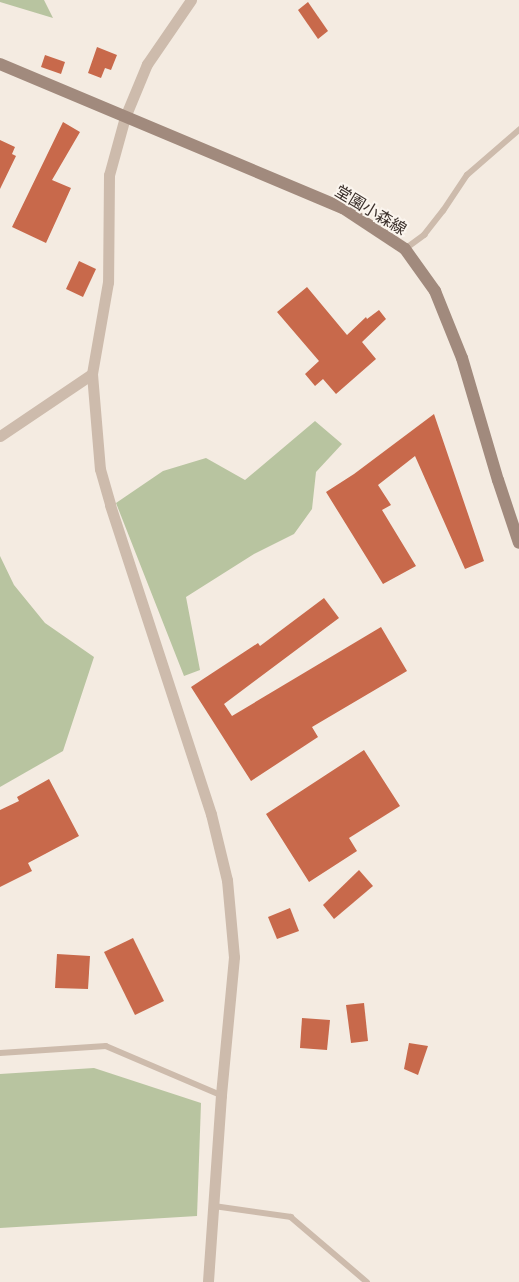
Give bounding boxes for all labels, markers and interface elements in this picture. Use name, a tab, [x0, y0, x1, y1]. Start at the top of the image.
street label: 堂園小森線	[332, 181, 410, 239]

